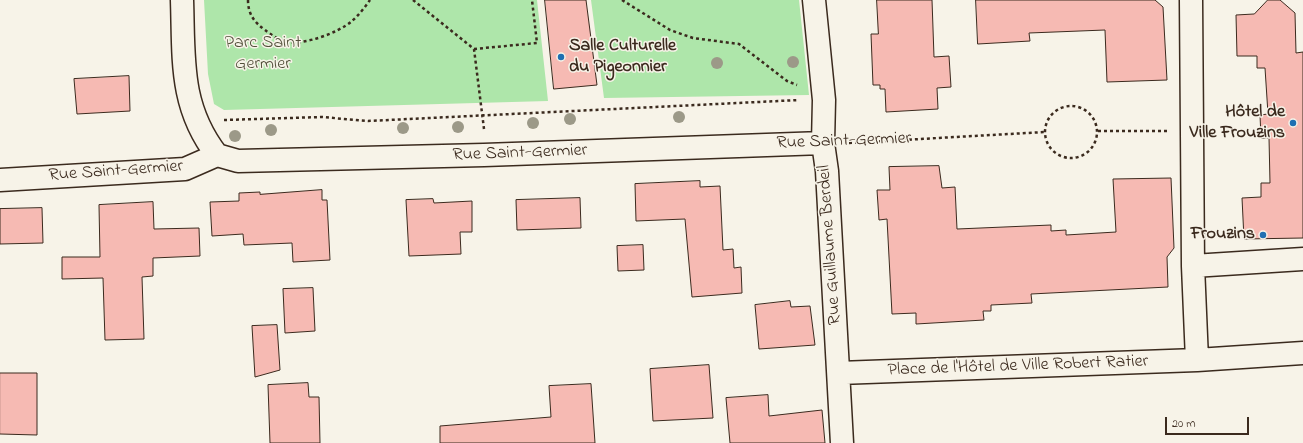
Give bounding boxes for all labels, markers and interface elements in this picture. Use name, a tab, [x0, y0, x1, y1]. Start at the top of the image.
park label: Parc Saint Germier	[225, 33, 301, 76]
place label: Salle Culturelle du Pigeonnier	[569, 36, 676, 78]
marker: Salle Culturelle du Pigeonnier	[556, 52, 566, 62]
place label: Hôtel de Ville Frouzins	[1190, 102, 1285, 144]
marker: Hôtel de Ville Frouzins	[1288, 118, 1298, 128]
street label: Rue Saint-Germier	[776, 129, 912, 155]
street label: Rue Saint-Germier	[452, 141, 588, 167]
street label: Rue Saint-Germier	[48, 157, 184, 187]
street label: Rue Guillaume Berdeil	[815, 164, 847, 326]
place label: Frouzins	[1191, 224, 1255, 246]
marker: Frouzins	[1258, 230, 1268, 240]
street label: Place de l'Hôtel de Ville Robert Ratier	[887, 352, 1149, 382]
scale bar	[1167, 409, 1251, 435]
text: 20 m	[1172, 415, 1195, 433]

